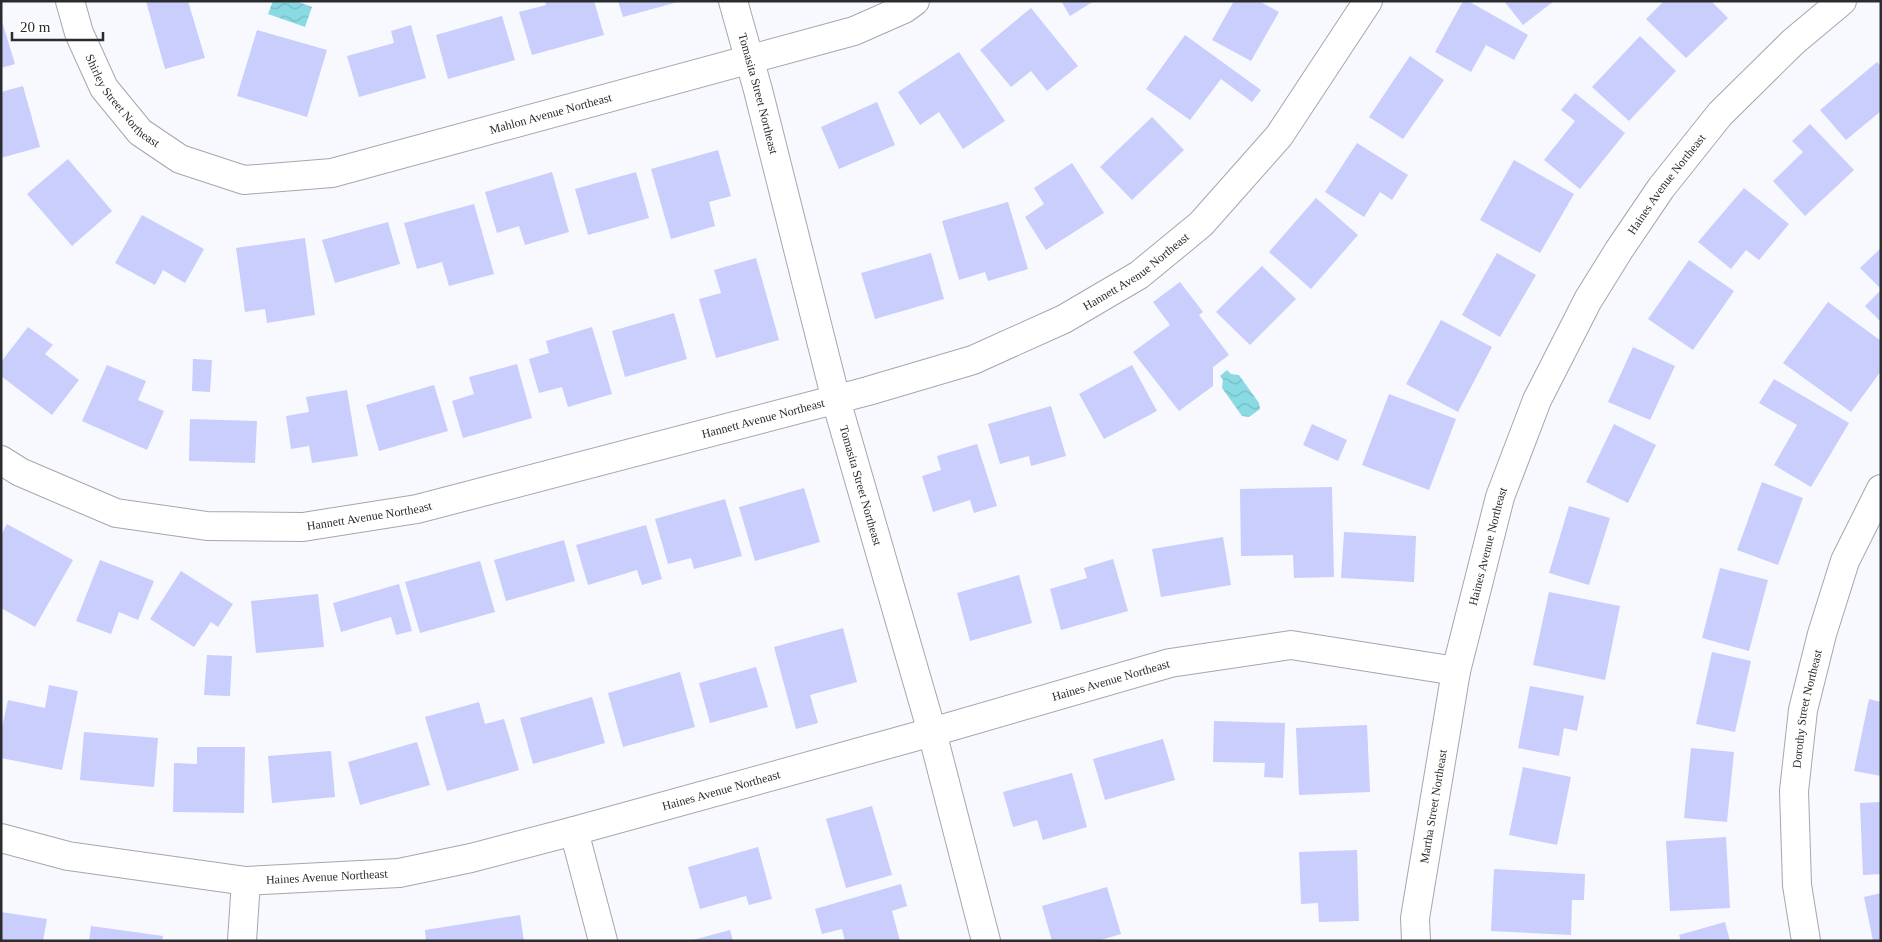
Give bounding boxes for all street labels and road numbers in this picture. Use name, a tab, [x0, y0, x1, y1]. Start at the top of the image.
street label: Tomasita Street Northeast	[735, 32, 781, 156]
street label: Shirley Street Northeast	[83, 52, 163, 151]
street label: Mahlon Avenue Northeast	[488, 90, 614, 137]
street label: Haines Avenue Northeast	[1625, 131, 1709, 237]
street label: Hannett Avenue Northeast	[1080, 229, 1192, 313]
street label: Hannett Avenue Northeast	[700, 395, 827, 441]
street label: Tomasita Street Northeast	[837, 424, 885, 548]
street label: Haines Avenue Northeast	[1466, 485, 1510, 607]
street label: Hannett Avenue Northeast	[306, 498, 434, 533]
street label: Dorothy Street Northeast	[1790, 647, 1825, 769]
street label: Haines Avenue Northeast	[1050, 656, 1172, 704]
street label: Martha Street Northeast	[1417, 748, 1450, 865]
street label: Haines Avenue Northeast	[661, 767, 782, 813]
street label: Haines Avenue Northeast	[266, 867, 389, 887]

